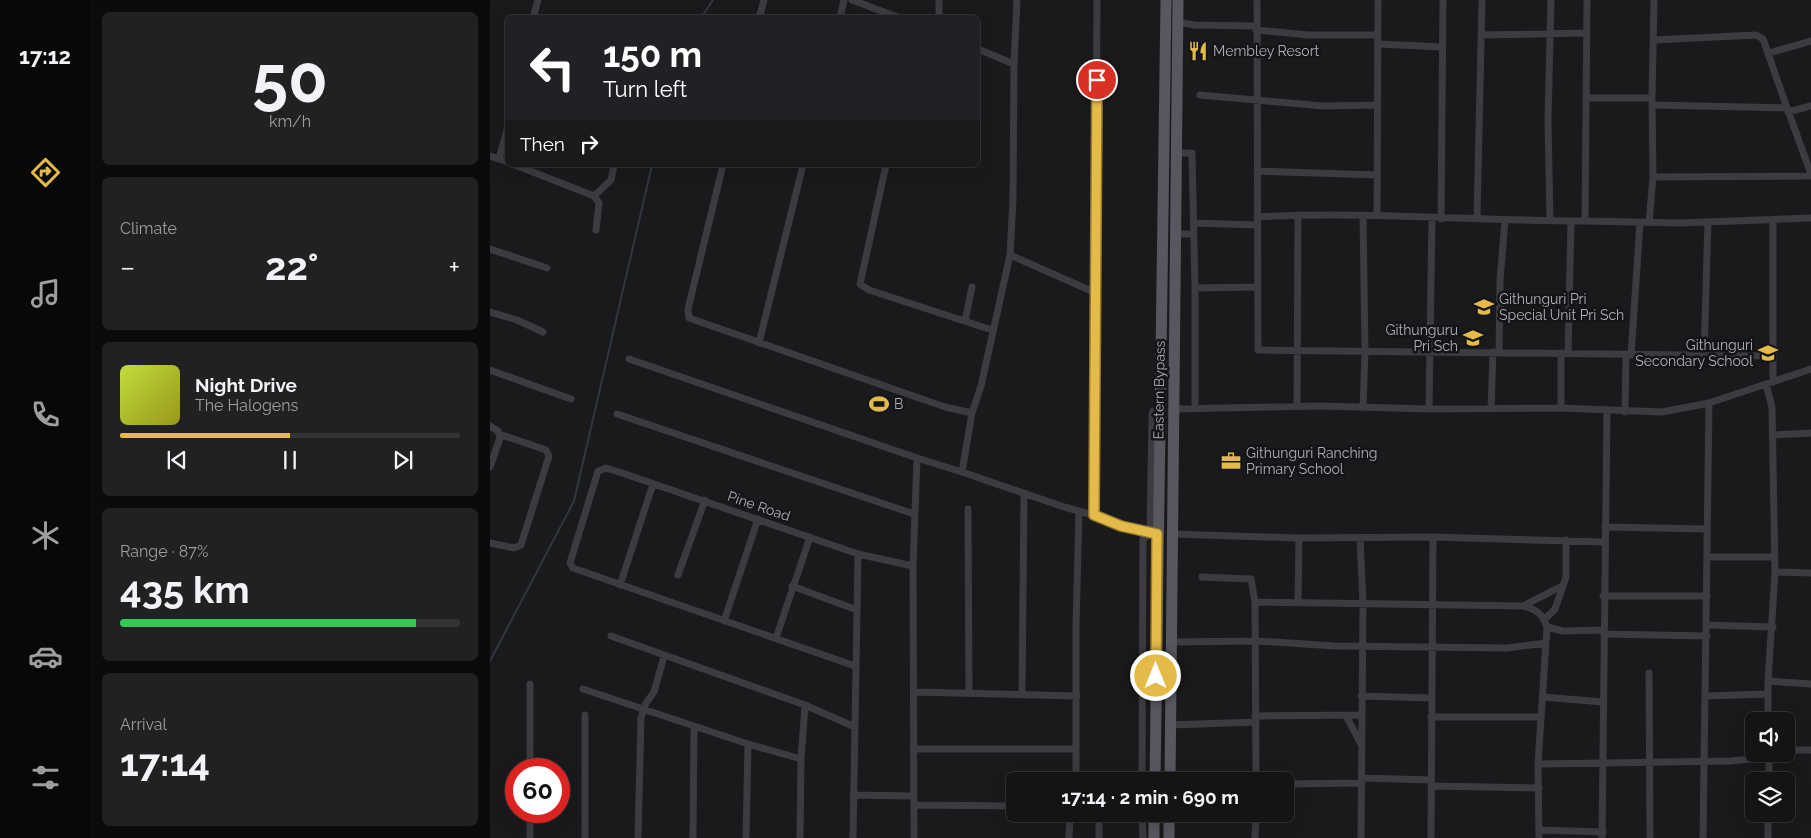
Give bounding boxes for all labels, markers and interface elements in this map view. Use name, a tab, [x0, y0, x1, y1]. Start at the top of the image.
text: 150 m	[603, 34, 702, 75]
icon: left	[520, 35, 585, 100]
restaurant icon: Membley Resort	[1187, 40, 1209, 62]
text: 50	[252, 41, 328, 117]
text: 17:12	[19, 43, 71, 69]
place label: Membley Resort	[1213, 43, 1320, 59]
pin	[1076, 59, 1118, 101]
icon: arrive	[1083, 66, 1111, 94]
text: Turn left	[603, 76, 687, 102]
text: km/h	[269, 112, 311, 131]
icon: right	[575, 130, 603, 158]
text: Then	[520, 133, 565, 155]
icon: directions	[28, 155, 63, 190]
text: Climate	[120, 219, 177, 238]
text: 22°	[265, 244, 318, 289]
text: −	[120, 251, 135, 284]
text: +	[448, 251, 460, 284]
icon: music	[28, 276, 63, 311]
place label: Githunguri Pri Special Unit Pri Sch	[1499, 291, 1624, 323]
school or university icon: Githunguri Pri Special Unit Pri Sch	[1473, 296, 1495, 318]
place label: Githunguru Pri Sch	[1385, 322, 1458, 354]
school or university icon: Githunguru Pri Sch	[1462, 327, 1484, 349]
place label: Githunguri Secondary School	[1635, 337, 1753, 369]
street label: Eastern Bypass	[1150, 340, 1168, 440]
school or university icon: Githunguri Secondary School	[1757, 342, 1779, 364]
text: Night Drive	[195, 374, 297, 396]
sports icon: B	[868, 393, 890, 415]
text: The Halogens	[195, 396, 298, 415]
place label: B	[894, 396, 903, 412]
icon: phone	[28, 397, 63, 432]
place label: Githunguri Ranching Primary School	[1246, 445, 1377, 477]
icon: previous	[163, 446, 191, 474]
icon: pause	[276, 446, 304, 474]
icon: next	[389, 446, 417, 474]
office icon: Githunguri Ranching Primary School	[1220, 450, 1242, 472]
street label: Pine Road	[726, 488, 792, 524]
icon: climate	[28, 518, 63, 553]
text: Range · 87%	[120, 542, 208, 561]
text: 435 km	[120, 567, 250, 612]
icon: car	[28, 639, 63, 674]
position arrow	[1129, 649, 1181, 701]
map controls	[1745, 712, 1795, 822]
button: sound	[1745, 712, 1795, 762]
text: Arrival	[120, 715, 167, 734]
text: 17:14	[120, 740, 210, 785]
speed limit sign: 60	[505, 758, 570, 823]
icon: filters	[28, 760, 63, 795]
button: layers	[1745, 772, 1795, 822]
text: 17:14 · 2 min · 690 m	[1061, 786, 1239, 808]

